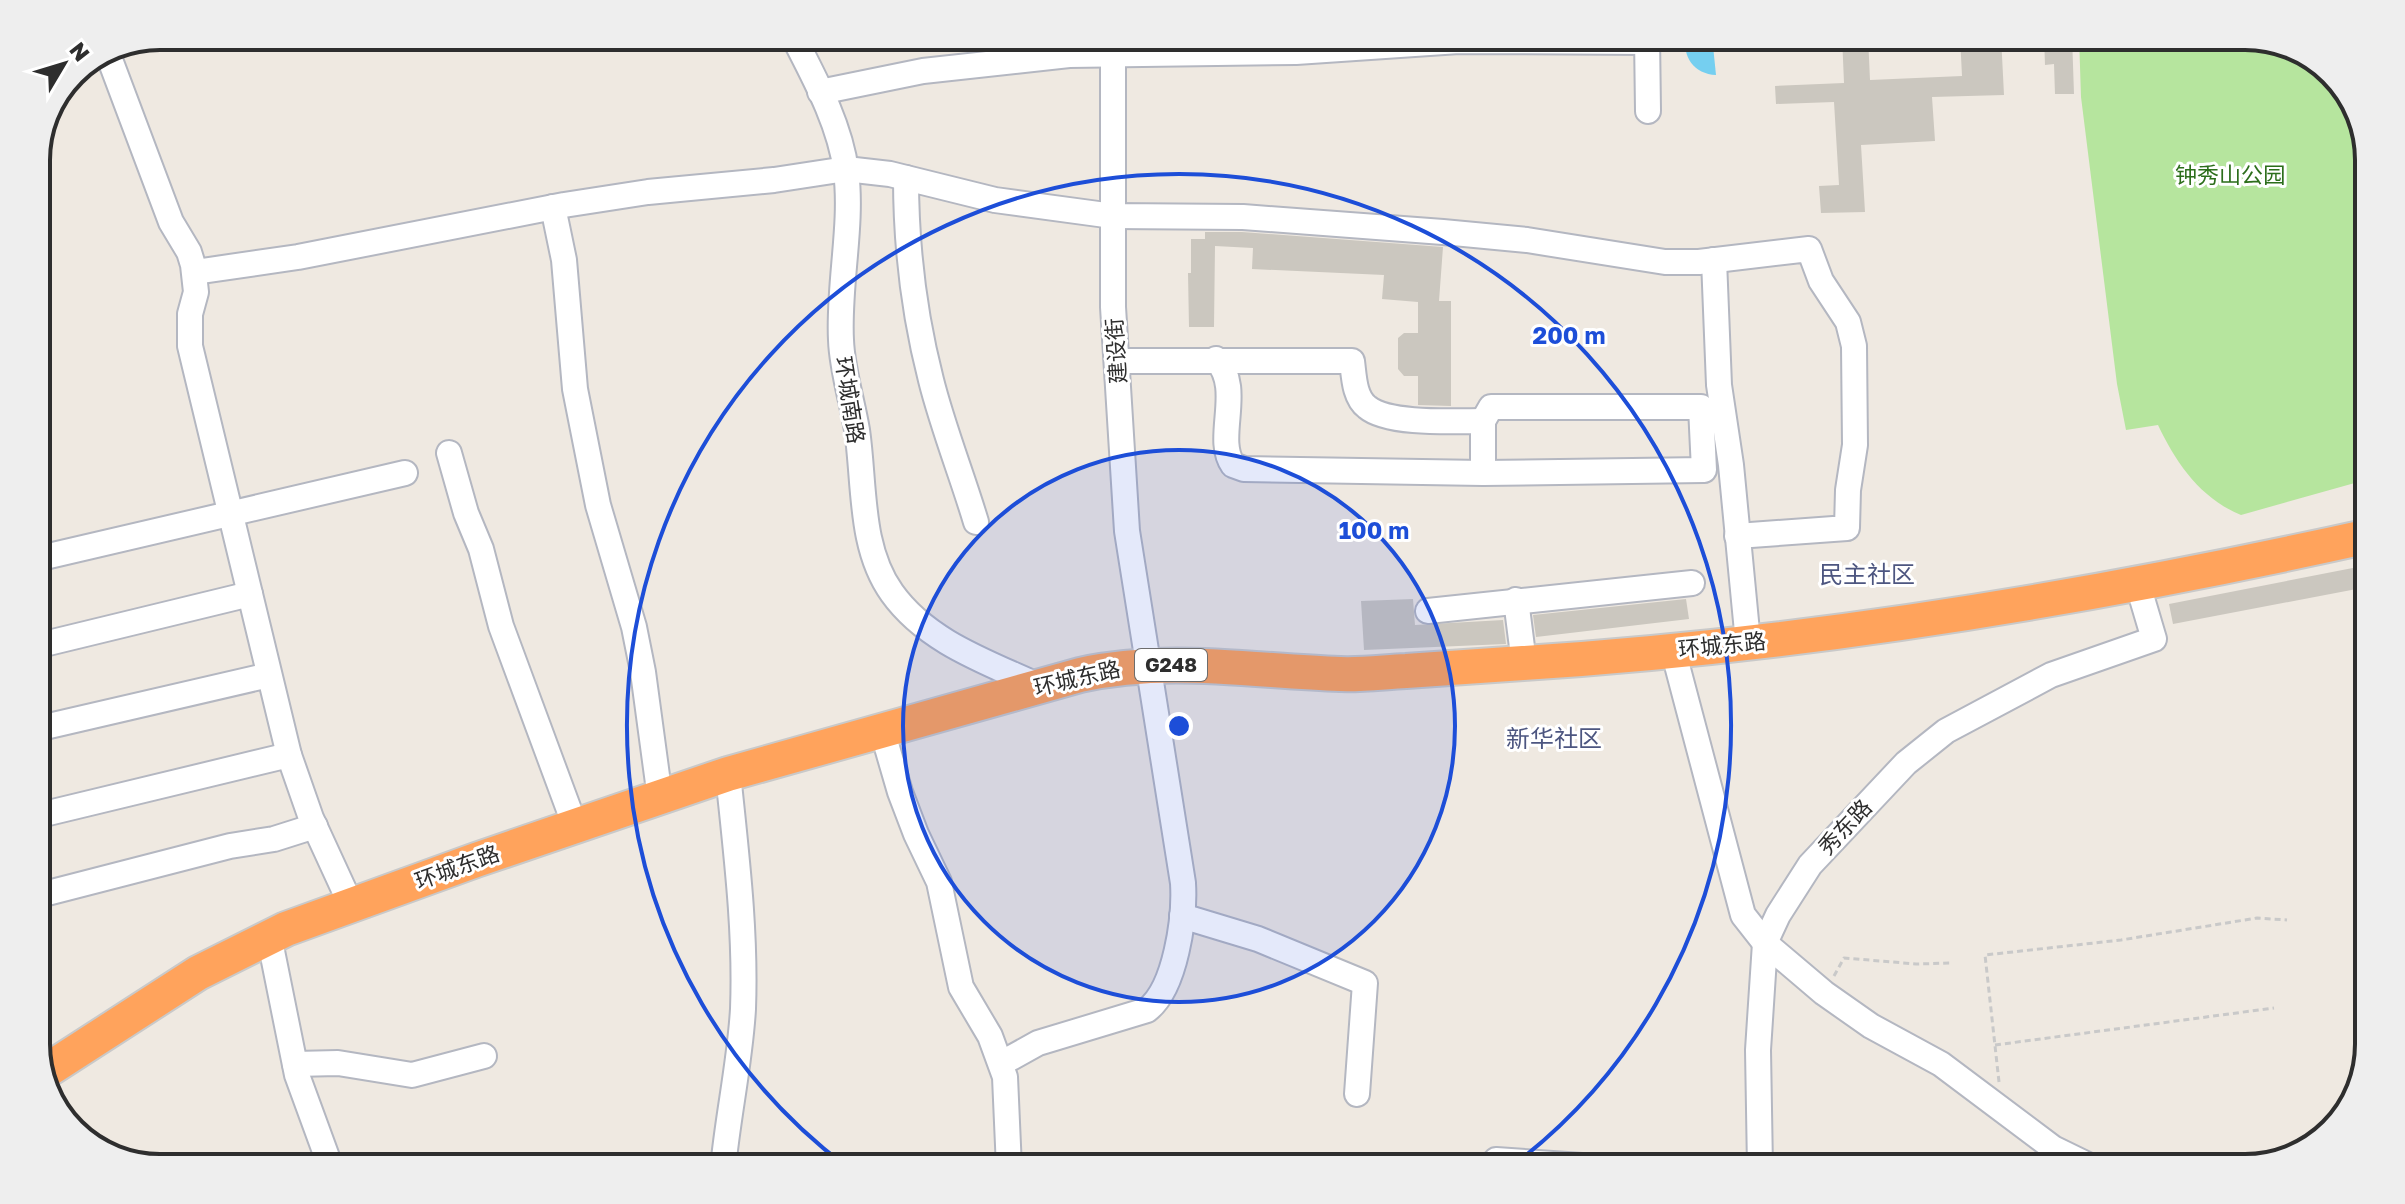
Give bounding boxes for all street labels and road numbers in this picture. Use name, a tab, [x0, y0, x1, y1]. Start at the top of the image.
street label: 建设街	[1100, 317, 1131, 385]
street label: 环城南路	[830, 354, 871, 445]
street label: 环城东路	[1677, 626, 1767, 663]
road number: G248	[1135, 649, 1207, 681]
street label: 环城东路	[1031, 654, 1123, 701]
street label: 秀东路	[1812, 793, 1877, 860]
street label: 环城东路	[411, 839, 503, 894]

